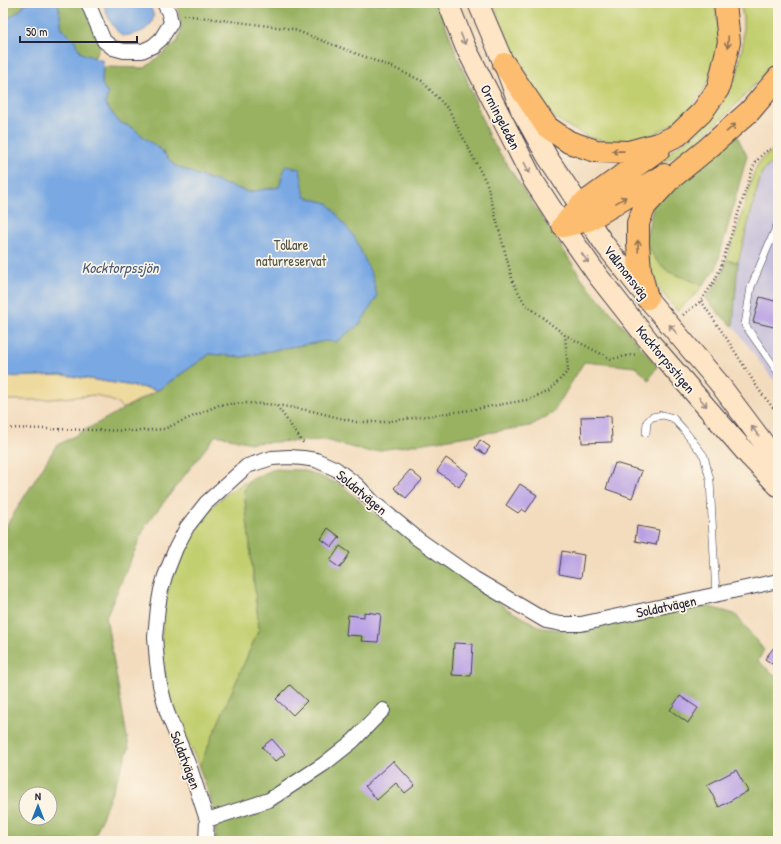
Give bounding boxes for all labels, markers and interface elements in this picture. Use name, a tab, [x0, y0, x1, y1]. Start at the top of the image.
scale bar	[20, 18, 137, 44]
text: 50 m	[26, 23, 47, 40]
one-way arrow	[459, 33, 467, 45]
one-way arrow	[724, 35, 731, 48]
street label: Ormingeleden	[476, 81, 525, 153]
one-way arrow	[726, 123, 736, 133]
one-way arrow	[612, 148, 625, 155]
one-way arrow	[524, 162, 531, 174]
one-way arrow	[615, 196, 627, 204]
park label: Tollare naturreservat	[256, 235, 327, 270]
one-way arrow	[634, 240, 642, 253]
street label: Vallmonsväg	[599, 241, 654, 304]
one-way arrow	[581, 252, 589, 263]
water label: Kocktorpssjön	[81, 257, 160, 278]
street label: Kocktorpsstigen	[631, 321, 700, 398]
one-way arrow	[669, 324, 678, 335]
one-way arrow	[698, 397, 707, 408]
one-way arrow	[750, 425, 759, 436]
street label: Soldatvägen	[332, 465, 391, 520]
street label: Soldatvägen	[634, 590, 698, 623]
street label: Soldatvägen	[165, 728, 206, 792]
north arrow	[18, 786, 58, 826]
text: N	[35, 789, 41, 803]

